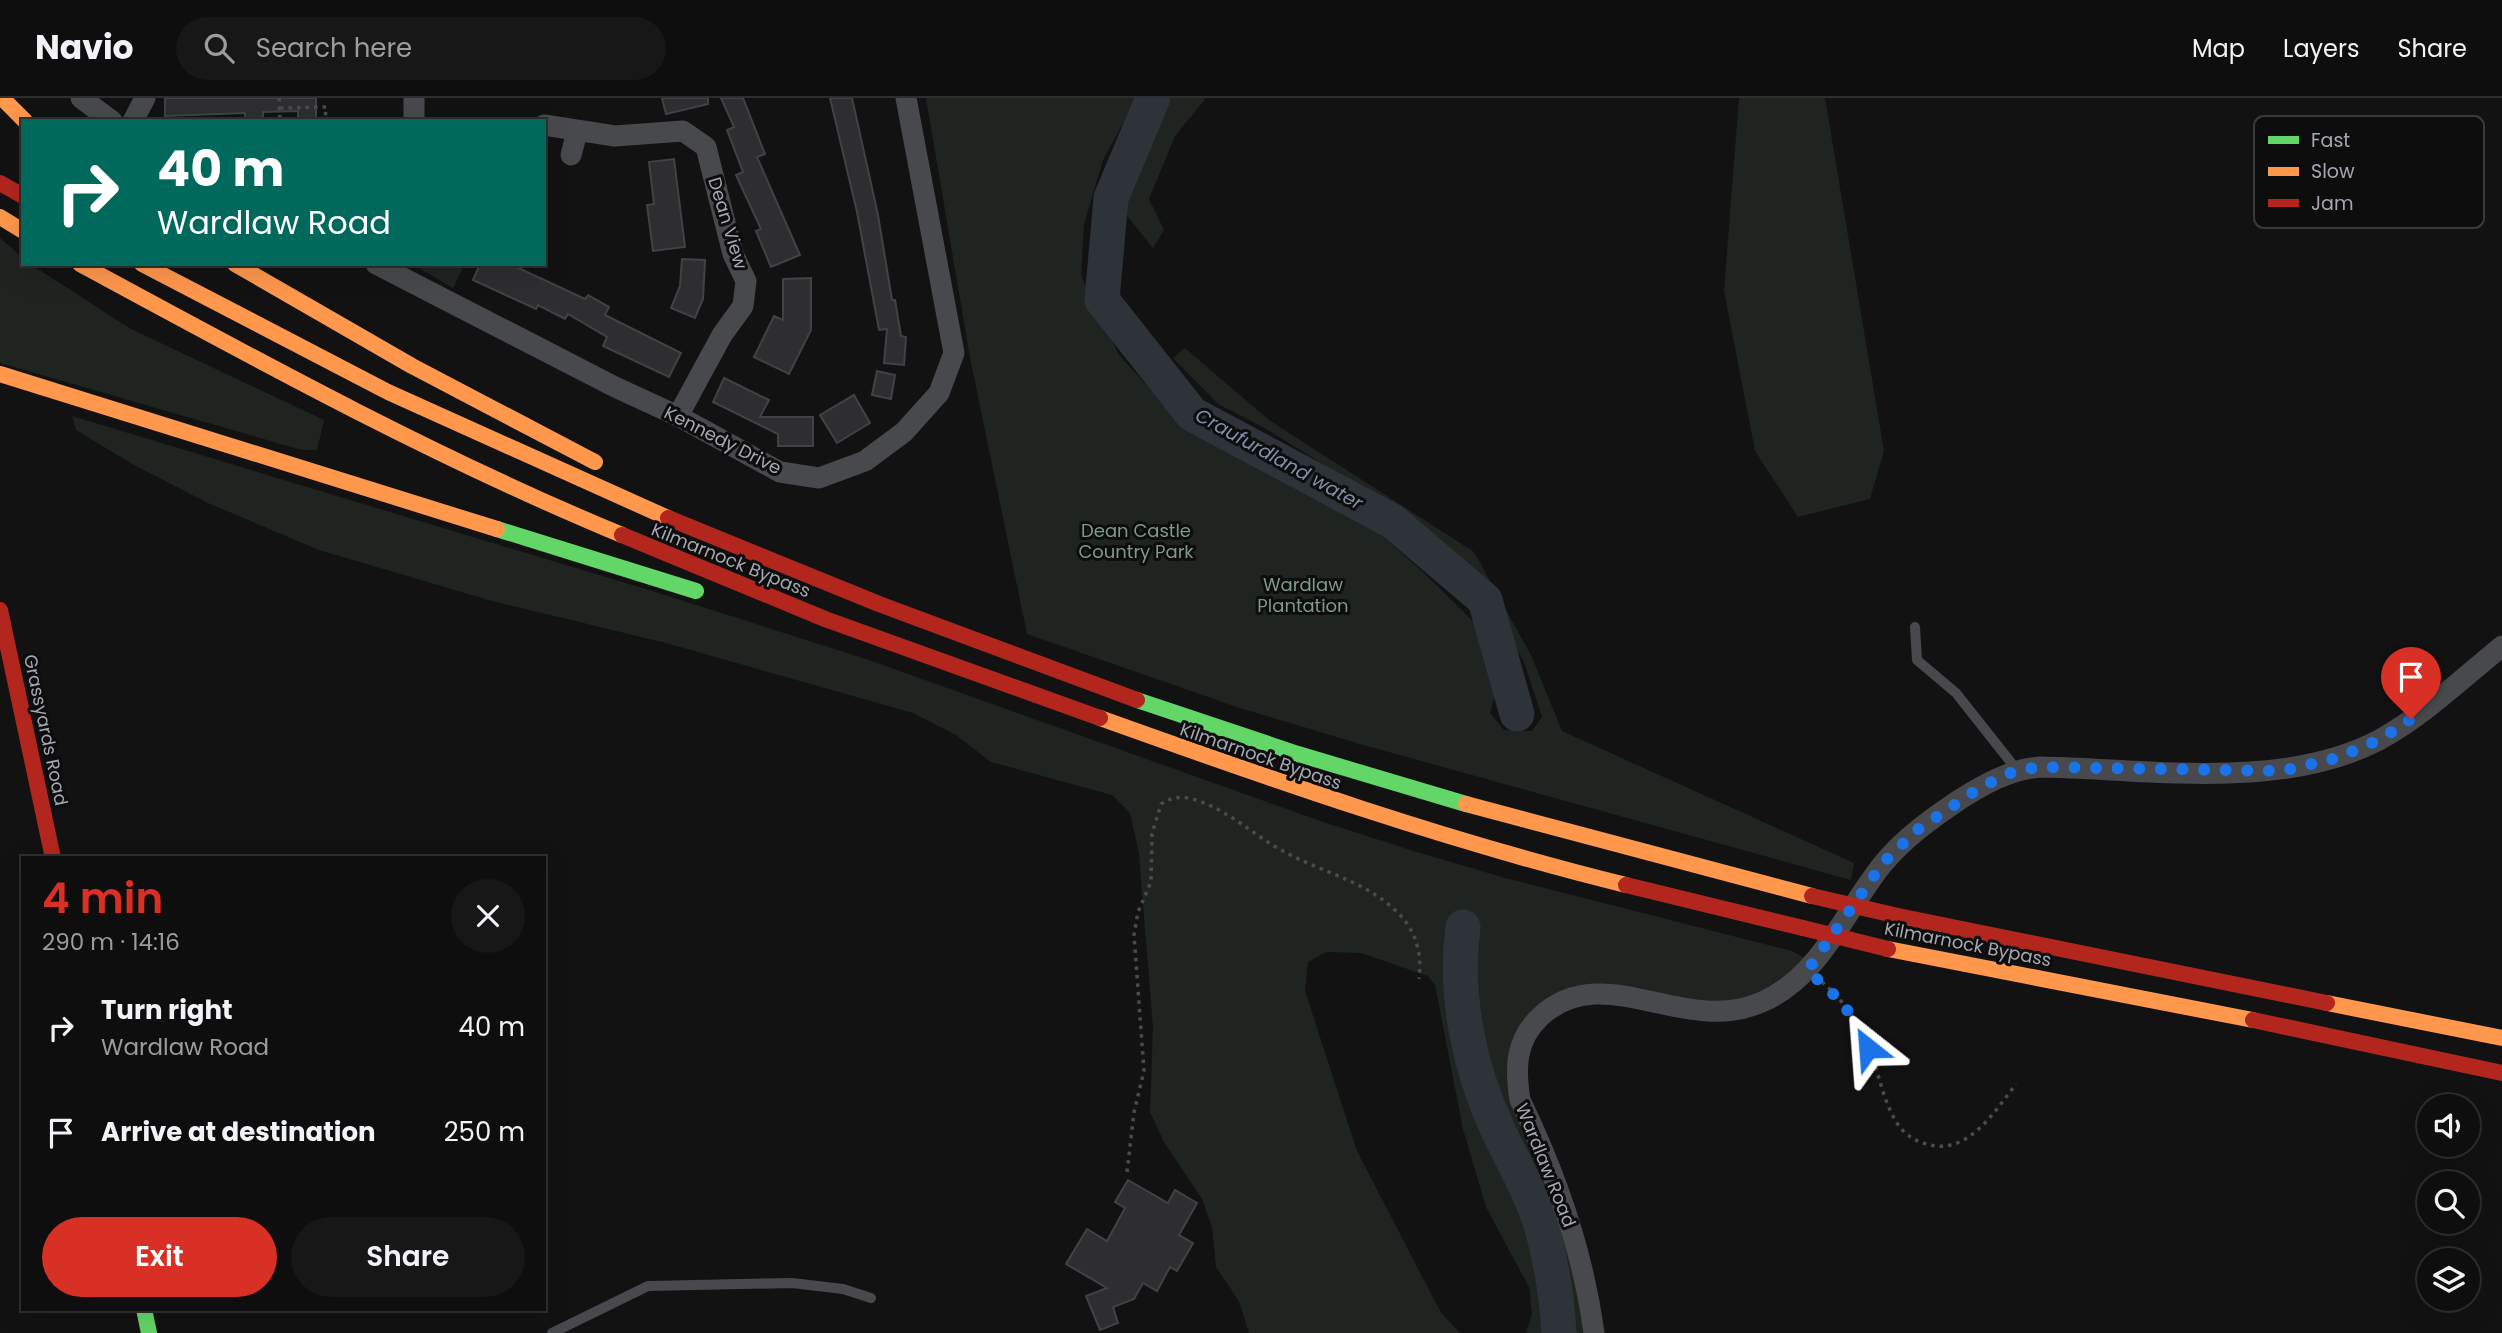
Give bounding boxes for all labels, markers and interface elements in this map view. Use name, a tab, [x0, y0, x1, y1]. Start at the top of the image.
search box	[176, 17, 666, 80]
text: Navio	[35, 24, 134, 71]
icon: search	[200, 29, 238, 67]
text: Search here	[256, 30, 412, 66]
text: Map	[2192, 32, 2245, 65]
text: Layers	[2283, 32, 2359, 65]
text: Share	[2397, 32, 2467, 65]
legend	[2254, 116, 2484, 228]
text: Fast	[2311, 127, 2350, 154]
text: 40 m	[157, 135, 284, 203]
icon: right	[42, 147, 133, 238]
text: Slow	[2311, 158, 2355, 185]
street label: Dean View	[702, 174, 754, 272]
text: Jam	[2311, 190, 2353, 217]
text: Wardlaw Road	[157, 200, 391, 245]
street label: Kennedy Drive	[660, 400, 786, 480]
water label: Craufurdland water	[1190, 402, 1368, 517]
street label: Kilmarnock Bypass	[648, 517, 814, 603]
park label: Dean Castle Country Park	[1078, 518, 1194, 564]
park label: Wardlaw Plantation	[1257, 572, 1349, 618]
pin	[2381, 647, 2441, 719]
street label: Grassyards Road	[18, 652, 74, 808]
icon: arrive	[2392, 658, 2430, 696]
street label: Kilmarnock Bypass	[1177, 717, 1345, 795]
text: 4 min	[42, 869, 163, 928]
button: close	[451, 879, 525, 953]
street label: Kilmarnock Bypass	[1882, 916, 2054, 972]
text: 290 m · 14:16	[42, 926, 180, 958]
text: Turn right	[101, 992, 233, 1028]
icon: right	[42, 1009, 80, 1047]
text: 40 m	[459, 1009, 525, 1045]
position arrow	[1831, 1011, 1905, 1085]
text: Wardlaw Road	[101, 1031, 269, 1063]
map controls	[2417, 1094, 2480, 1311]
button: sound	[2417, 1094, 2480, 1157]
street label: Wardlaw Road	[1510, 1099, 1582, 1231]
icon: arrive	[42, 1114, 80, 1152]
text: Arrive at destination	[101, 1114, 376, 1150]
text: 250 m	[444, 1114, 525, 1150]
button: search	[2417, 1171, 2480, 1234]
button: Exit	[42, 1217, 277, 1297]
button: Share	[291, 1217, 525, 1297]
button: layers	[2417, 1248, 2480, 1311]

